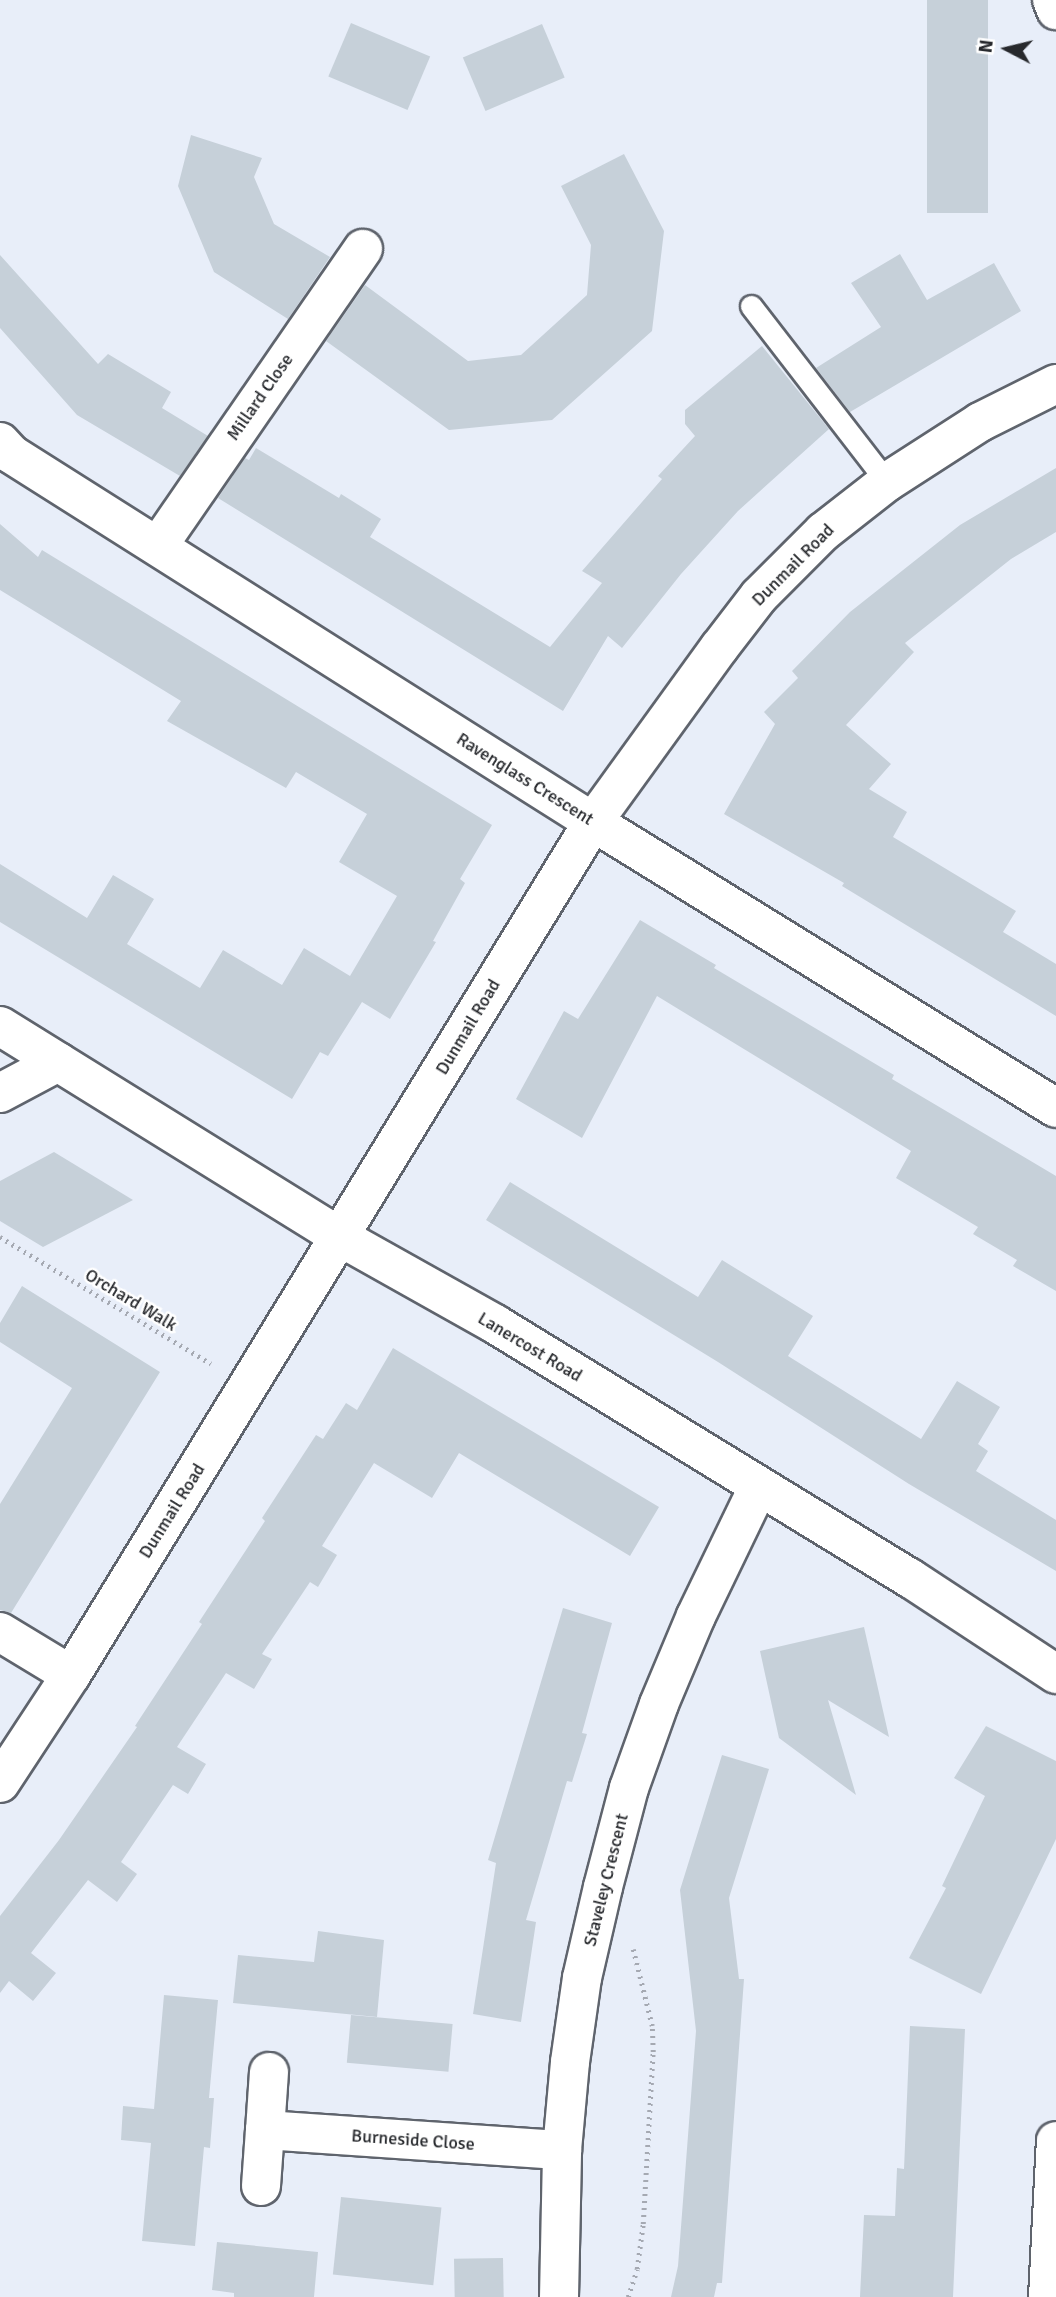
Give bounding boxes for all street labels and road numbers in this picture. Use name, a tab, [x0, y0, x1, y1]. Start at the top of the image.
street label: Millard Close	[222, 349, 298, 445]
street label: Dunmail Road	[747, 519, 839, 611]
street label: Ravenglass Crescent	[452, 728, 598, 830]
street label: Dunmail Road	[431, 975, 505, 1079]
street label: Orchard Walk	[81, 1264, 181, 1336]
street label: Lanercost Road	[474, 1307, 586, 1387]
street label: Dunmail Road	[134, 1460, 210, 1562]
street label: Staveley Crescent	[579, 1811, 633, 1949]
street label: Burneside Close	[351, 2125, 475, 2155]

